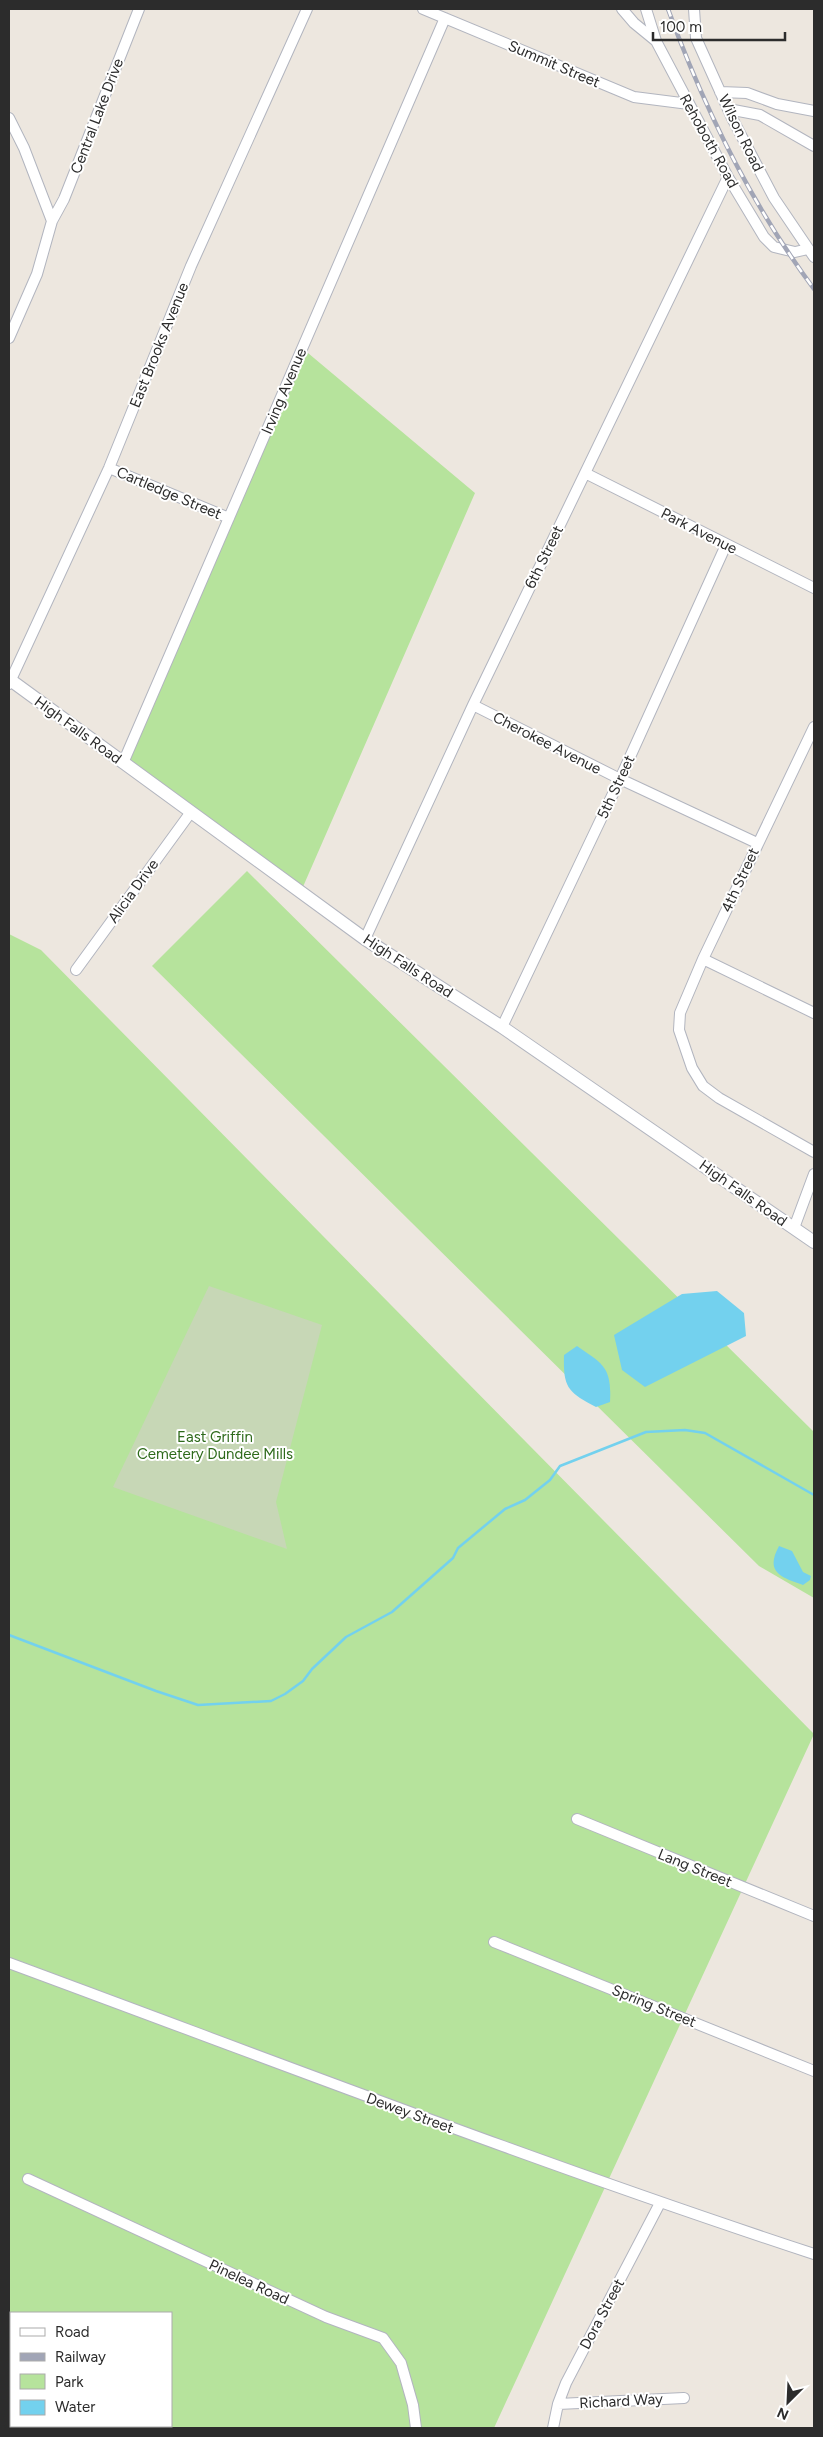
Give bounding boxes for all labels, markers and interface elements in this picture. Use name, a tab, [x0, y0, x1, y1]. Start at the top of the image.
scale bar	[653, 10, 786, 42]
text: 100 m	[660, 18, 702, 36]
street label: Summit Street	[505, 37, 603, 92]
street label: Central Lake Drive	[67, 56, 127, 176]
street label: Rehoboth Road	[676, 91, 742, 191]
street label: Wilson Road	[715, 92, 767, 174]
street label: East Brooks Avenue	[126, 280, 192, 410]
street label: Irving Avenue	[258, 345, 310, 437]
street label: Cartledge Street	[114, 463, 224, 523]
street label: Park Avenue	[658, 504, 740, 558]
street label: 6th Street	[521, 522, 567, 592]
street label: High Falls Road	[31, 692, 125, 768]
street label: Cherokee Avenue	[490, 708, 604, 778]
street label: 5th Street	[593, 752, 639, 822]
street label: 4th Street	[717, 845, 763, 915]
street label: Alicia Drive	[104, 856, 162, 926]
street label: High Falls Road	[360, 930, 456, 1002]
street label: High Falls Road	[696, 1156, 790, 1230]
park label: East Griffin Cemetery Dundee Mills	[137, 1428, 293, 1463]
street label: Lang Street	[655, 1845, 735, 1891]
street label: Spring Street	[609, 1981, 699, 2031]
street label: Dewey Street	[364, 2089, 456, 2137]
street label: Pinelea Road	[206, 2256, 292, 2308]
street label: Dora Street	[576, 2275, 628, 2352]
legend	[10, 2312, 172, 2427]
text: Road	[55, 2323, 90, 2341]
text: Railway	[55, 2348, 106, 2366]
text: Park	[55, 2373, 84, 2391]
north arrow	[763, 2377, 813, 2427]
street label: Richard Way	[579, 2390, 663, 2412]
text: Water	[55, 2398, 95, 2416]
text: N	[775, 2403, 791, 2423]

